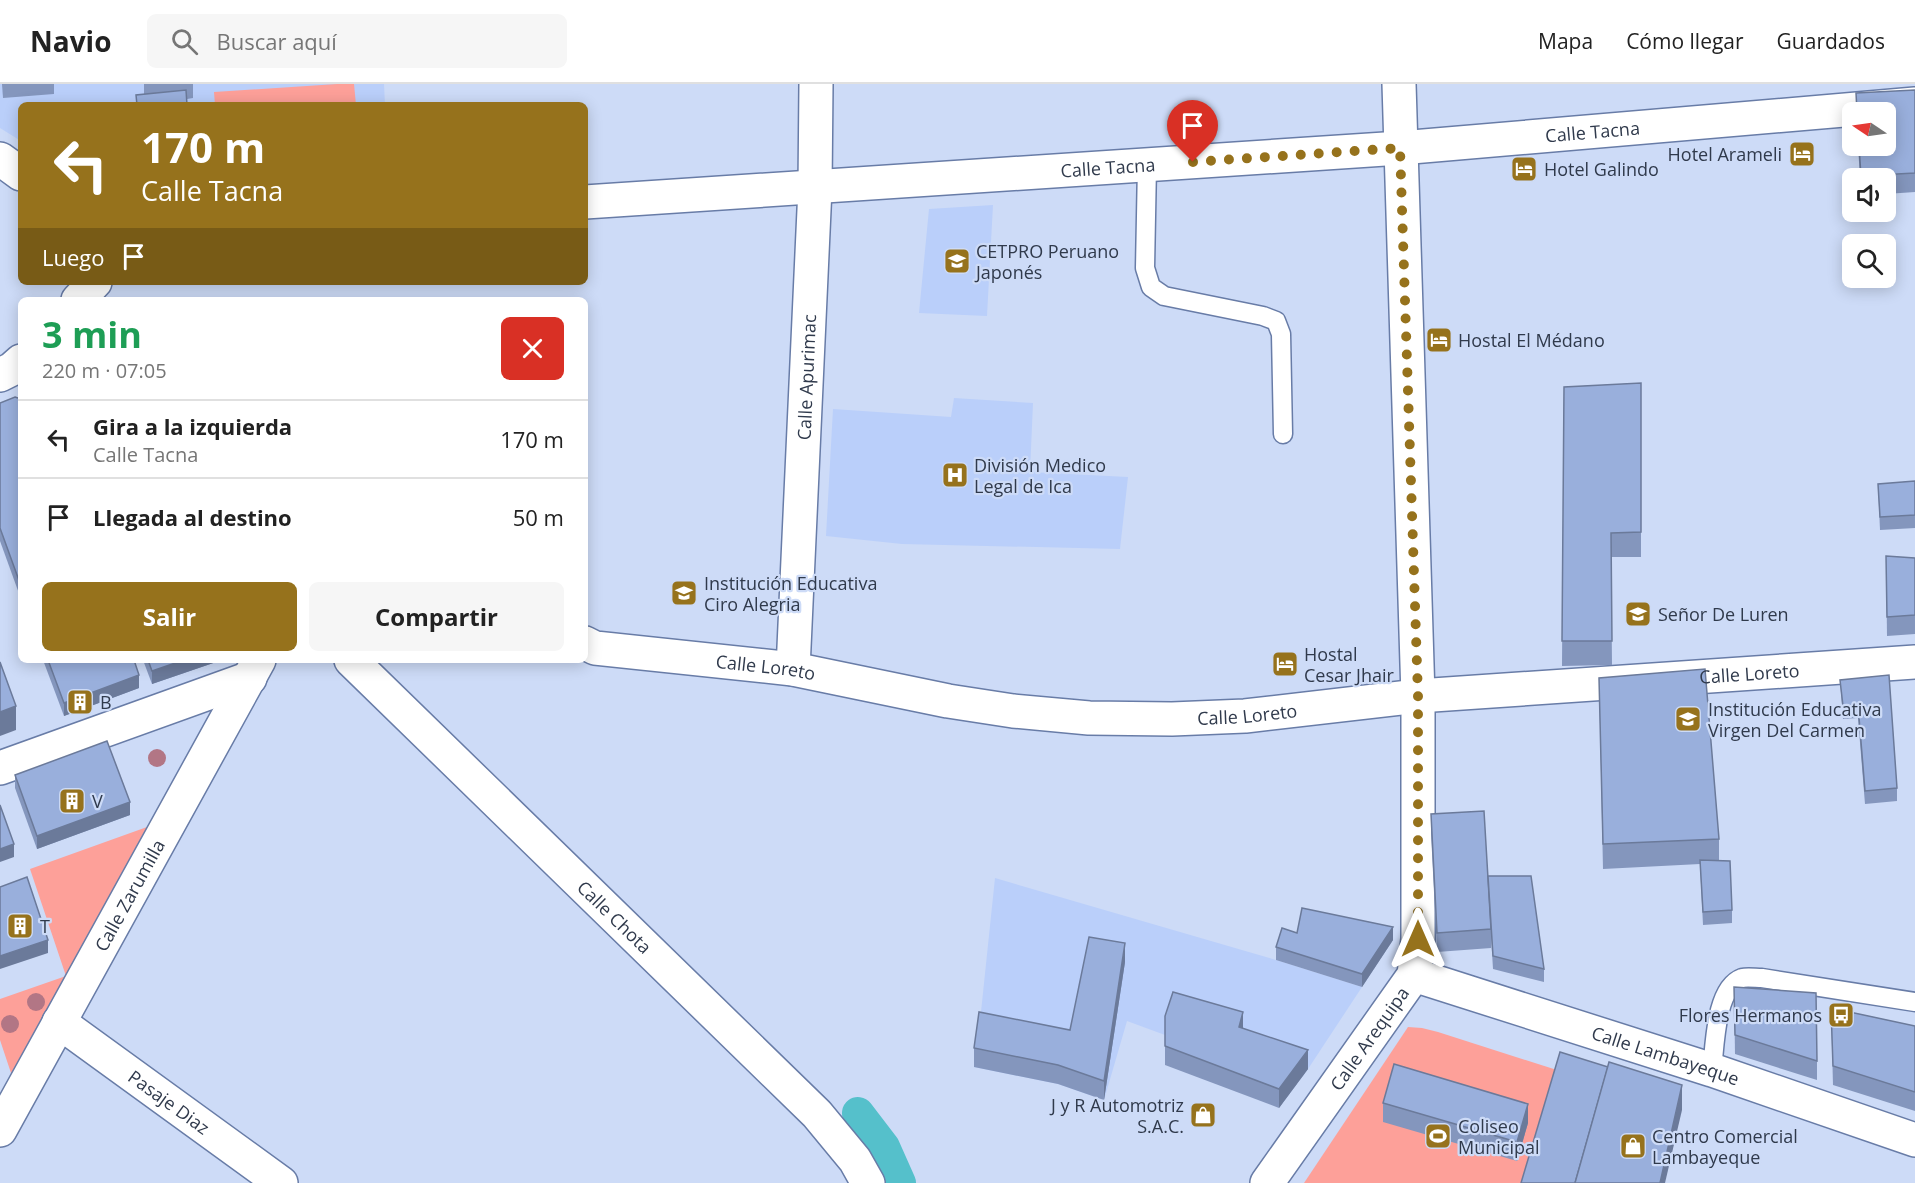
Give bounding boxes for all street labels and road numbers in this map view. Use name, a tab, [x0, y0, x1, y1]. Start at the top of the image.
street label: Calle Tacna	[1544, 116, 1641, 148]
street label: Calle Tacna	[1060, 152, 1156, 182]
street label: Calle Apurimac	[791, 313, 821, 441]
street label: Calle Loreto	[715, 649, 818, 685]
street label: Calle Loreto	[1699, 658, 1800, 689]
street label: Calle Loreto	[1197, 698, 1298, 730]
street label: Calle Zarumilla	[89, 835, 170, 956]
street label: Calle Chota	[572, 875, 657, 959]
street label: Calle Arequipa	[1324, 982, 1414, 1095]
street label: Calle Lambayeque	[1589, 1020, 1742, 1090]
street label: Pasaje Diaz	[124, 1064, 215, 1139]

